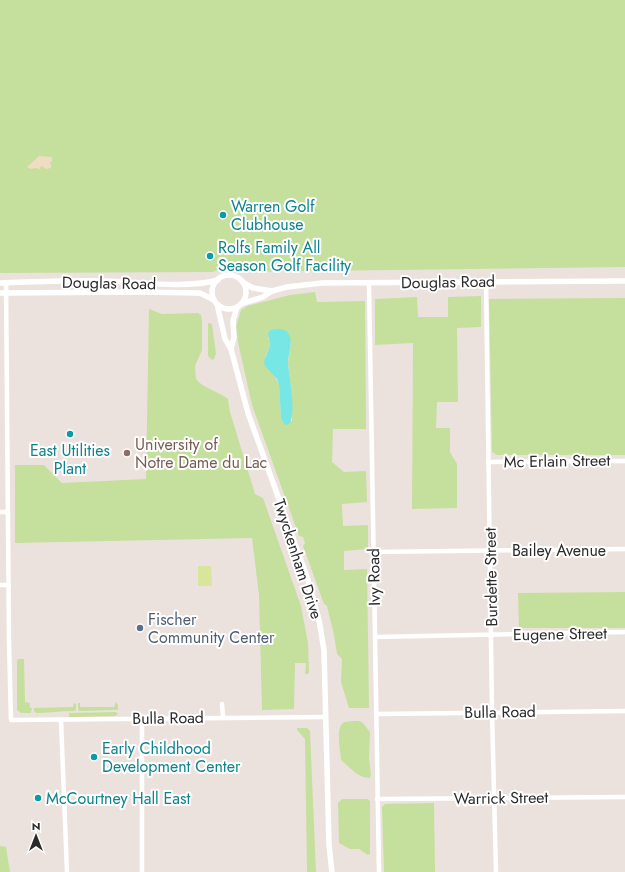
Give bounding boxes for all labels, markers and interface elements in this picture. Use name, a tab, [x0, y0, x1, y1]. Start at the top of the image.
place label: Warren Golf Clubhouse	[231, 195, 315, 236]
marker: Warren Golf Clubhouse	[218, 210, 228, 220]
place label: Rolfs Family All Season Golf Facility	[218, 236, 352, 277]
marker: Rolfs Family All Season Golf Facility	[205, 251, 215, 261]
street label: Douglas Road	[401, 270, 495, 294]
street label: Douglas Road	[62, 271, 156, 295]
marker: East Utilities Plant	[65, 429, 75, 439]
place label: University of Notre Dame du Lac	[135, 433, 267, 474]
place label: East Utilities Plant	[30, 439, 110, 480]
marker: University of Notre Dame du Lac	[122, 448, 132, 458]
street label: Mc Erlain Street	[504, 449, 611, 473]
street label: Twyckenham Drive	[268, 496, 328, 622]
street label: Burdette Street	[479, 527, 503, 627]
street label: Bailey Avenue	[512, 539, 606, 562]
street label: Ivy Road	[362, 548, 386, 606]
place label: Fischer Community Center	[148, 608, 275, 649]
street label: Eugene Street	[513, 622, 607, 646]
marker: Fischer Community Center	[135, 623, 145, 633]
street label: Bulla Road	[464, 700, 536, 724]
street label: Bulla Road	[132, 706, 204, 730]
place label: Early Childhood Development Center	[102, 737, 241, 778]
marker: Early Childhood Development Center	[89, 752, 99, 762]
street label: Warrick Street	[453, 786, 549, 810]
place label: McCourtney Hall East	[46, 787, 191, 810]
marker: McCourtney Hall East	[33, 793, 43, 803]
north arrow	[16, 816, 56, 856]
text: N	[32, 818, 40, 834]

